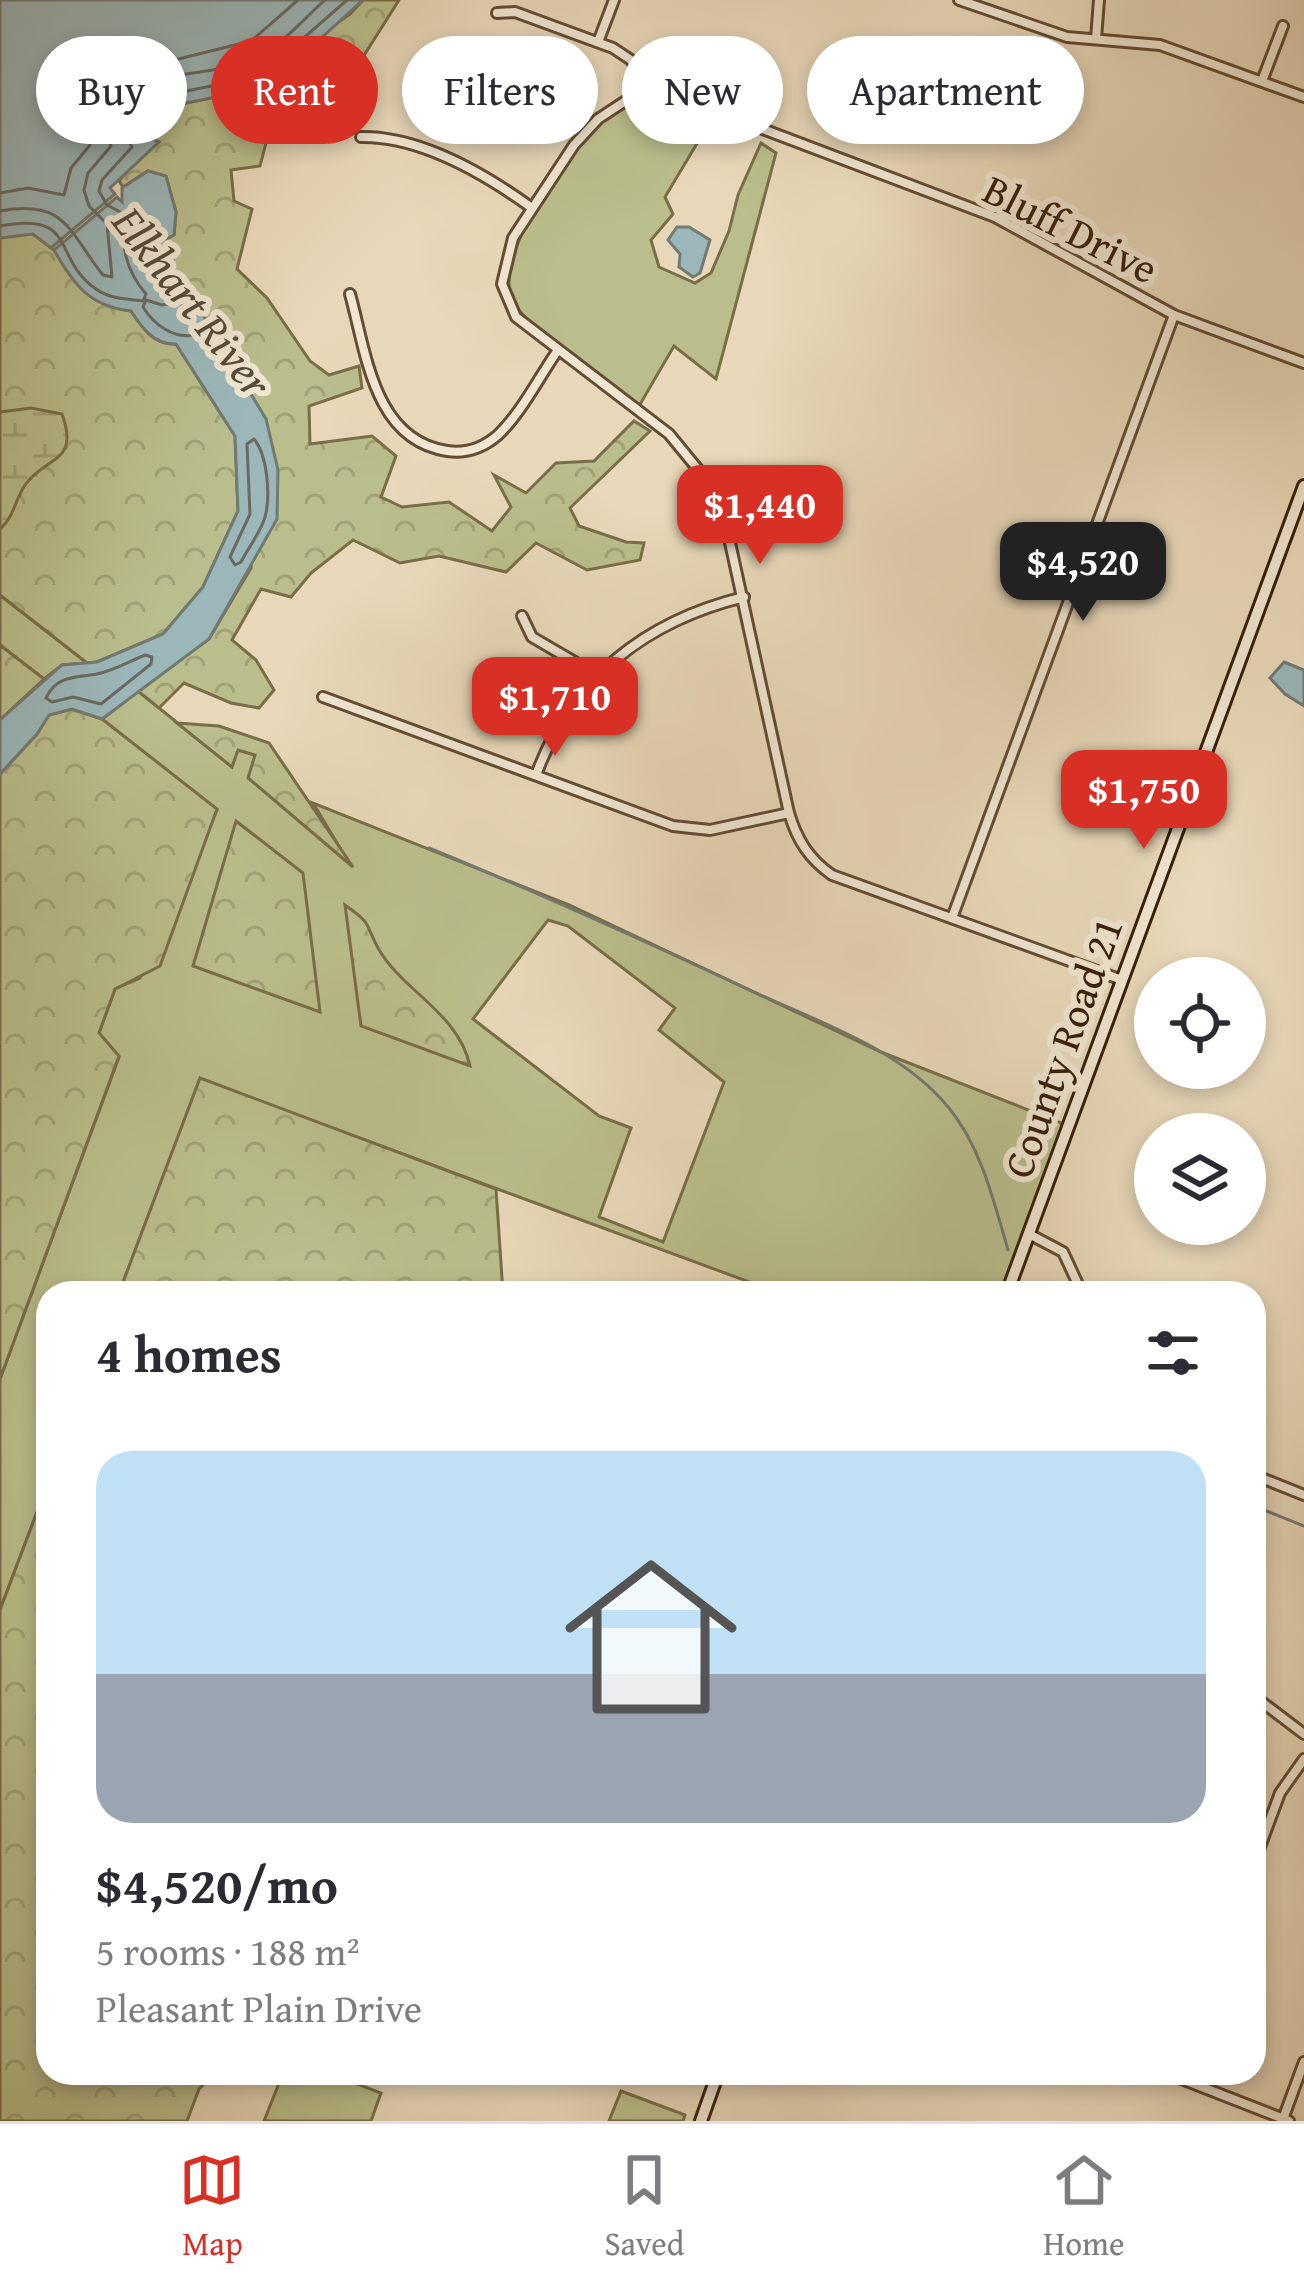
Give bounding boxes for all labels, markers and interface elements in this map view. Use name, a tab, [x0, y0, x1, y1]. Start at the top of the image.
chip: Buy	[36, 36, 187, 144]
chip: Rent	[211, 36, 378, 144]
chip: Filters	[402, 36, 598, 144]
chip: New	[622, 36, 783, 144]
chip: Apartment	[807, 36, 1084, 144]
street label: Bluff Drive	[973, 158, 1169, 298]
water label: Elkhart River	[97, 191, 289, 411]
pin: $1,440	[662, 465, 858, 567]
text: $1,440	[704, 475, 816, 532]
pin: $4,520	[985, 522, 1181, 624]
text: $4,520	[1027, 532, 1139, 589]
pin: $1,710	[457, 657, 653, 759]
text: $1,710	[499, 667, 611, 724]
pin: $1,750	[1046, 750, 1242, 852]
text: $1,750	[1088, 760, 1200, 817]
street label: County Road 21	[987, 908, 1137, 1186]
map controls	[1134, 957, 1266, 1245]
button: locate	[1134, 957, 1266, 1089]
button: layers	[1134, 1113, 1266, 1245]
text: 4 homes	[96, 1316, 282, 1391]
icon: filters	[1140, 1320, 1206, 1386]
icon: home	[543, 1529, 759, 1745]
text: $4,520/mo	[96, 1847, 338, 1922]
text: 5 rooms · 188 m²	[96, 1922, 360, 1979]
text: Pleasant Plain Drive	[96, 1979, 422, 2036]
tab: Map	[179, 2147, 245, 2267]
tab: Saved	[604, 2147, 684, 2267]
tab: Home	[1043, 2147, 1125, 2267]

